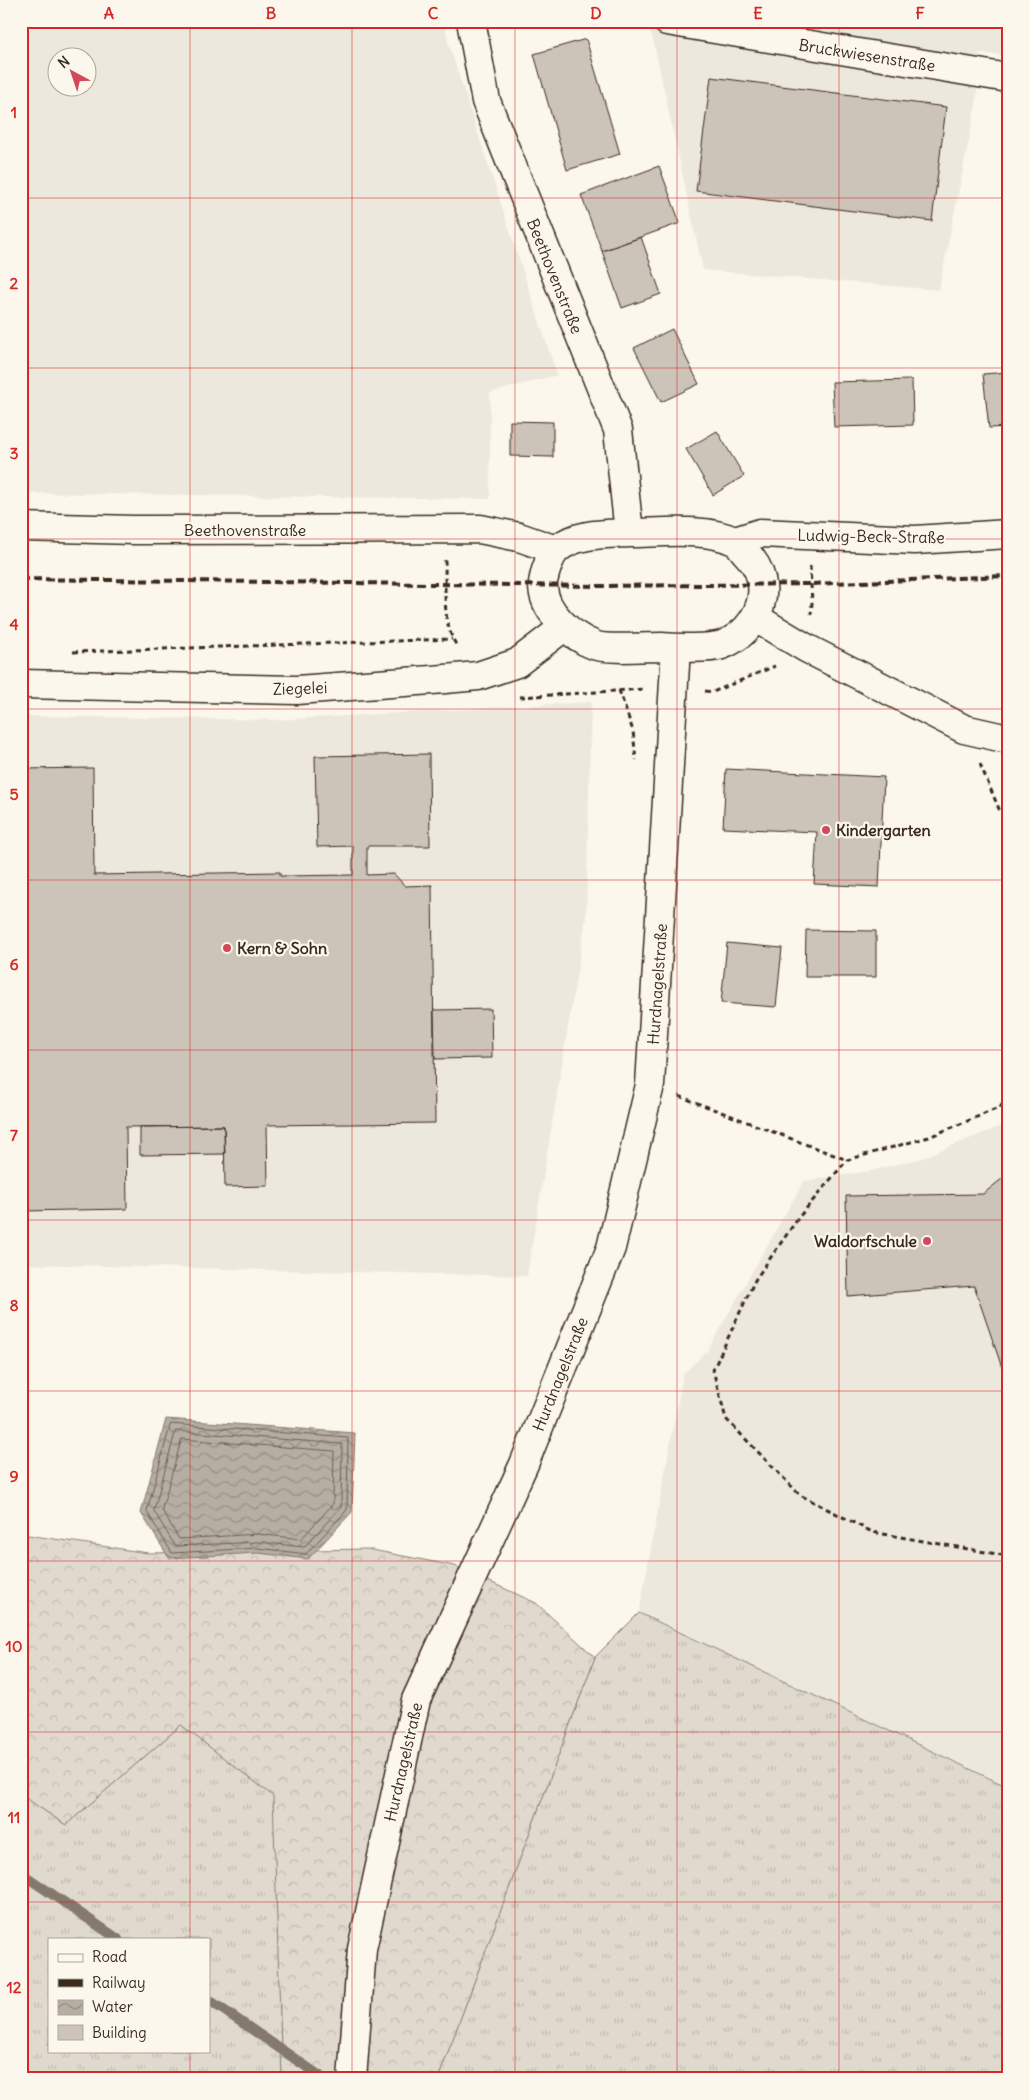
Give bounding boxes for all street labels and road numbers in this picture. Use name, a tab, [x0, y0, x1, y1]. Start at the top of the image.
street label: Bruckwiesenstraße	[797, 34, 937, 76]
street label: Beethovenstraße	[523, 215, 587, 337]
street label: Beethovenstraße	[184, 520, 306, 540]
street label: Ludwig-Beck-Straße	[797, 525, 945, 547]
street label: Ziegelei	[272, 677, 328, 699]
street label: Hurdnagelstraße	[643, 923, 671, 1045]
street label: Hurdnagelstraße	[528, 1314, 592, 1434]
street label: Hurdnagelstraße	[380, 1701, 426, 1823]

